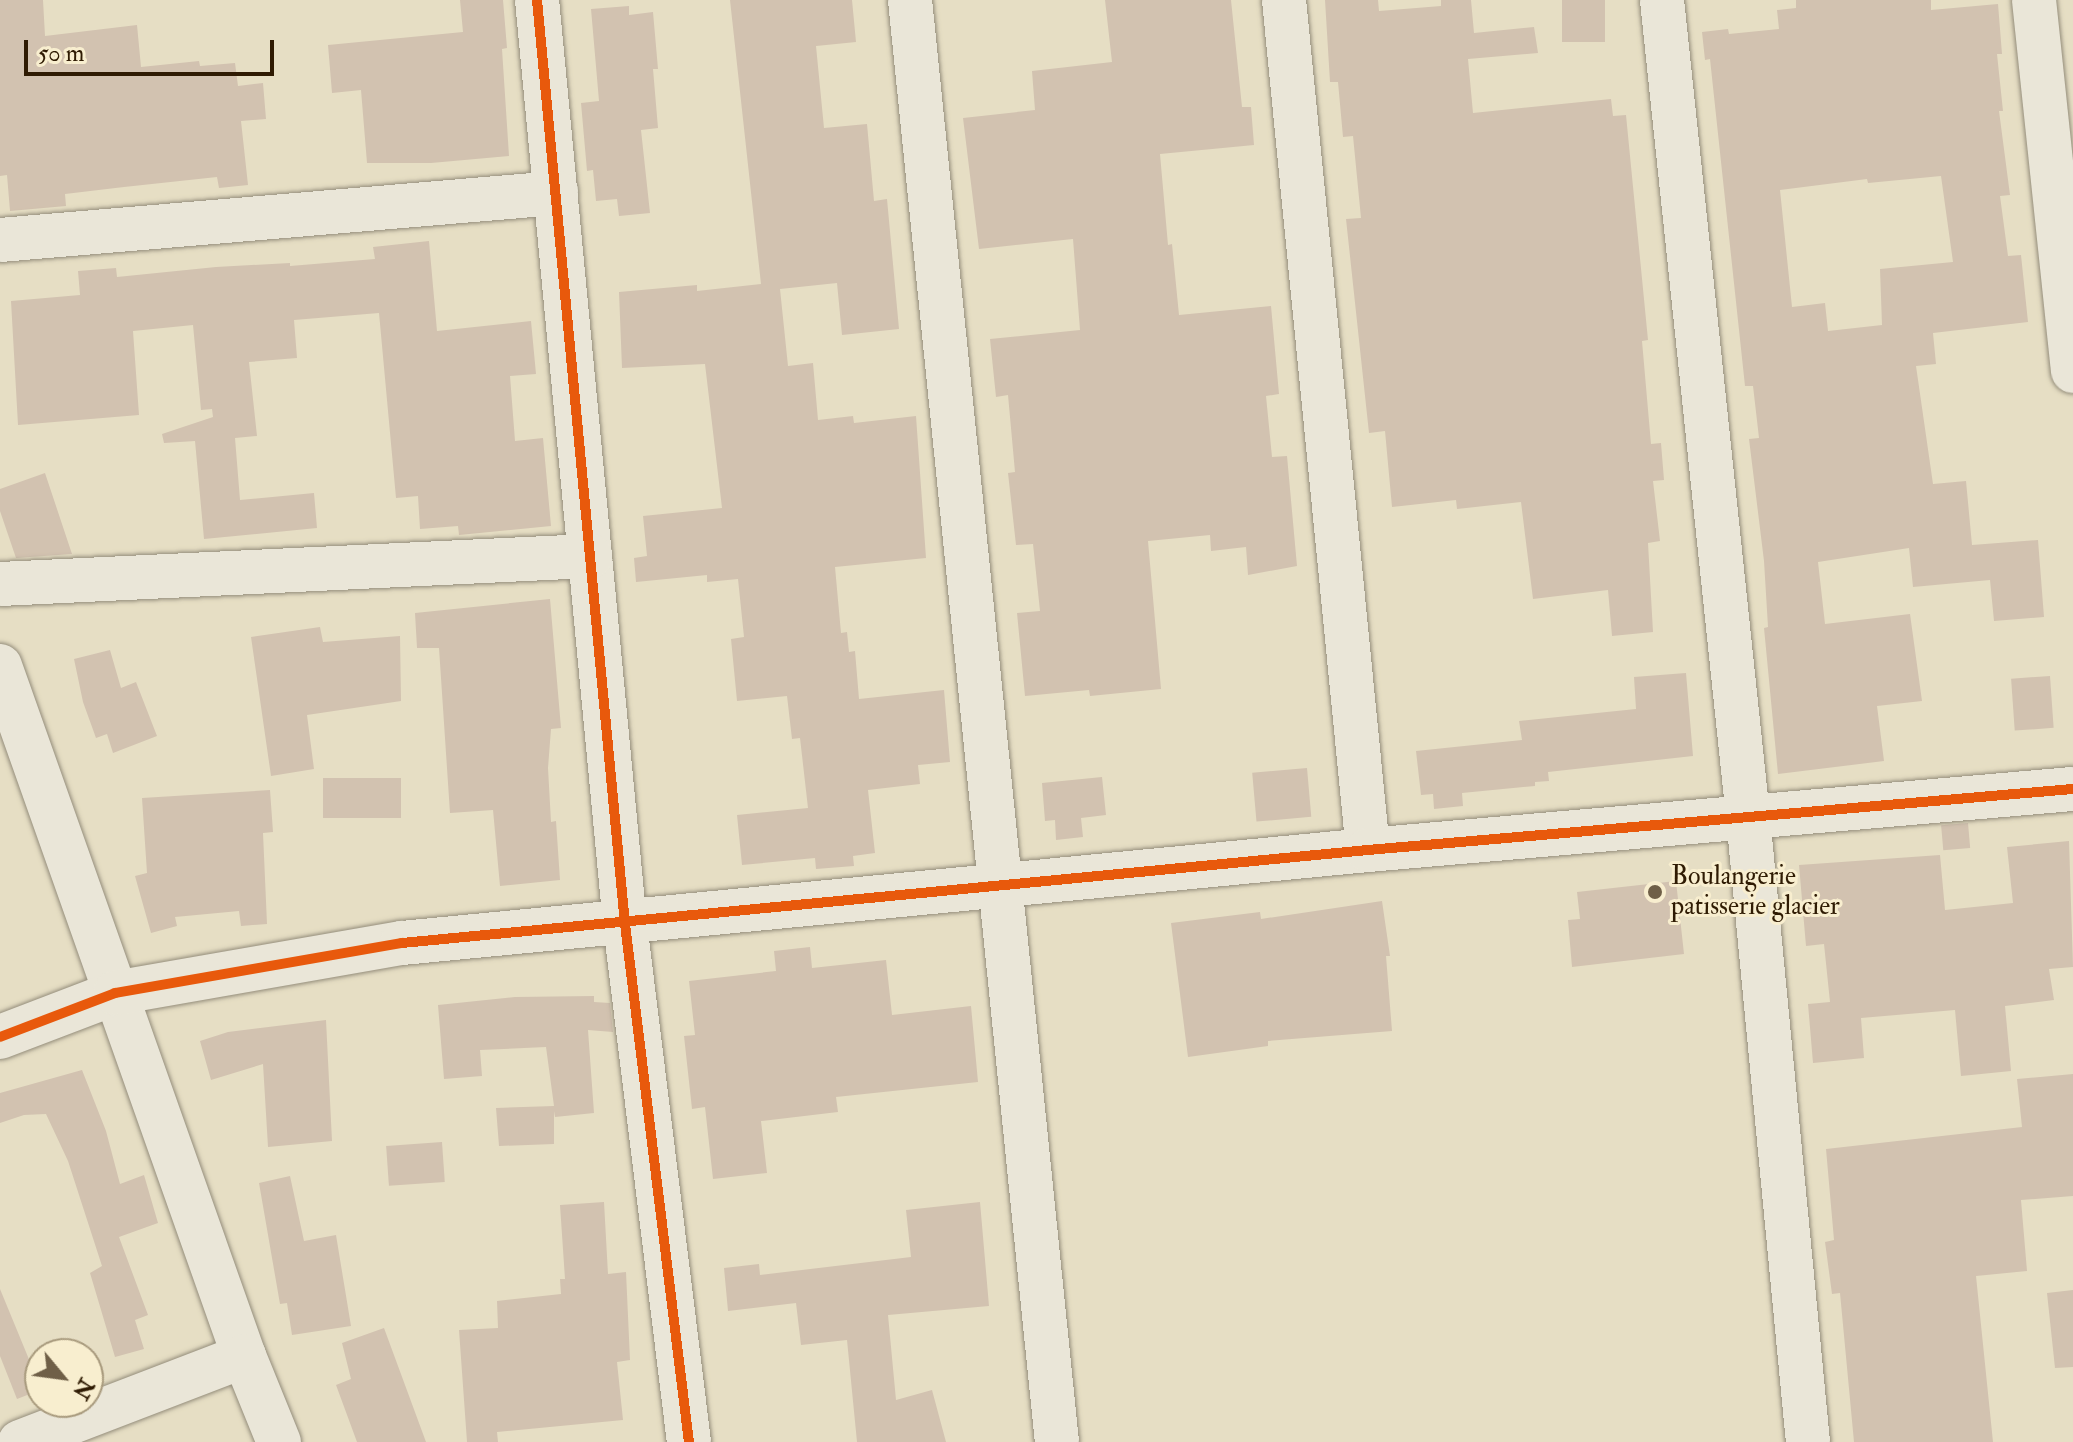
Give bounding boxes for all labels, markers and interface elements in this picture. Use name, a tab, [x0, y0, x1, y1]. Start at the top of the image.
scale bar	[28, 24, 278, 74]
text: 50 m	[38, 38, 84, 69]
place label: Boulangerie patisserie glacier	[1671, 861, 1840, 922]
marker: Boulangerie patisserie glacier	[1646, 883, 1664, 901]
north arrow	[24, 1338, 104, 1418]
text: N	[66, 1373, 100, 1404]

